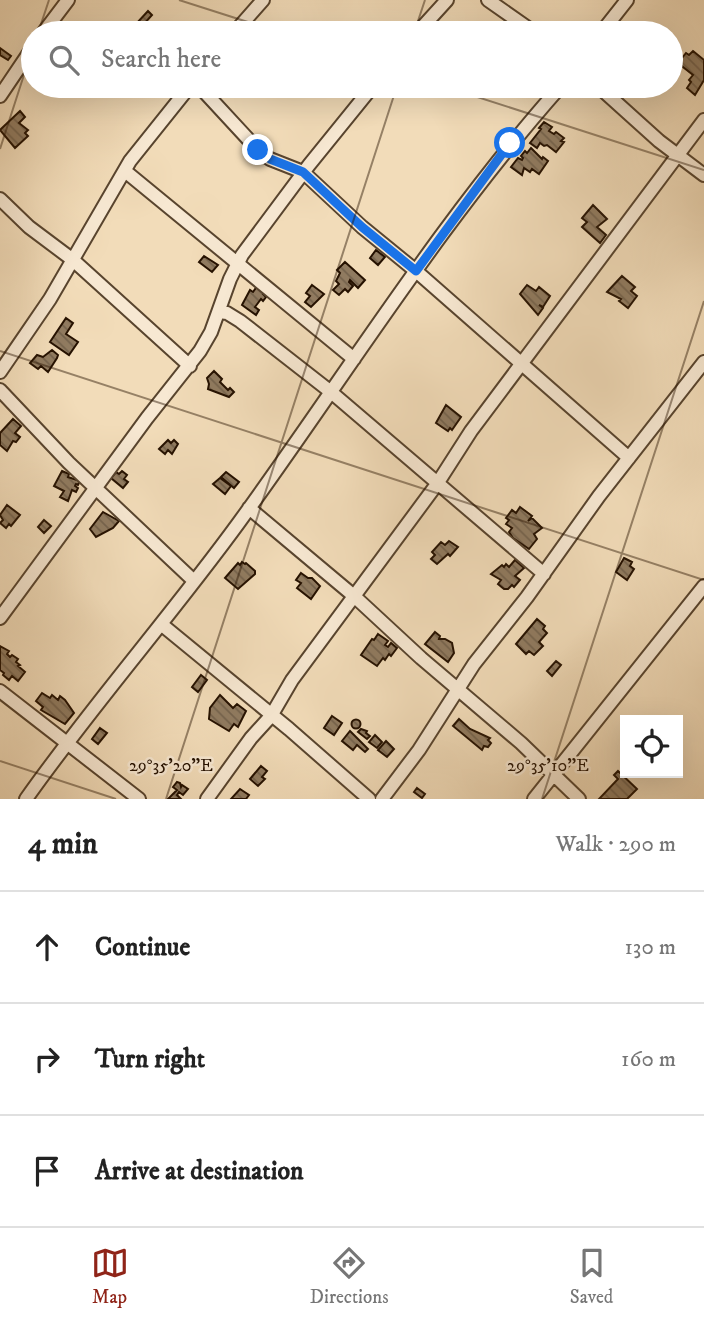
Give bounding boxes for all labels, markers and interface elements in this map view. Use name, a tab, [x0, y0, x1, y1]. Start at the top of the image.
search box	[21, 21, 683, 98]
icon: search	[45, 41, 83, 79]
text: Search here	[101, 43, 221, 76]
route start	[494, 127, 525, 158]
route end	[242, 134, 273, 165]
map controls	[620, 715, 683, 778]
button: locate	[620, 715, 683, 778]
text: 29°35'20"E	[129, 755, 213, 777]
text: 29°35'10"E	[507, 755, 589, 777]
text: 4 min	[28, 826, 98, 863]
text: Walk · 290 m	[555, 830, 676, 859]
icon: ahead	[28, 928, 66, 966]
text: Continue	[95, 931, 190, 964]
text: 130 m	[624, 933, 676, 962]
icon: right	[28, 1040, 66, 1078]
text: Turn right	[95, 1043, 205, 1076]
text: 160 m	[621, 1045, 676, 1074]
icon: arrive	[28, 1152, 66, 1190]
text: Arrive at destination	[95, 1155, 304, 1188]
tab: Map	[91, 1244, 129, 1309]
tab: Directions	[310, 1244, 389, 1309]
tab: Saved	[570, 1244, 613, 1309]

